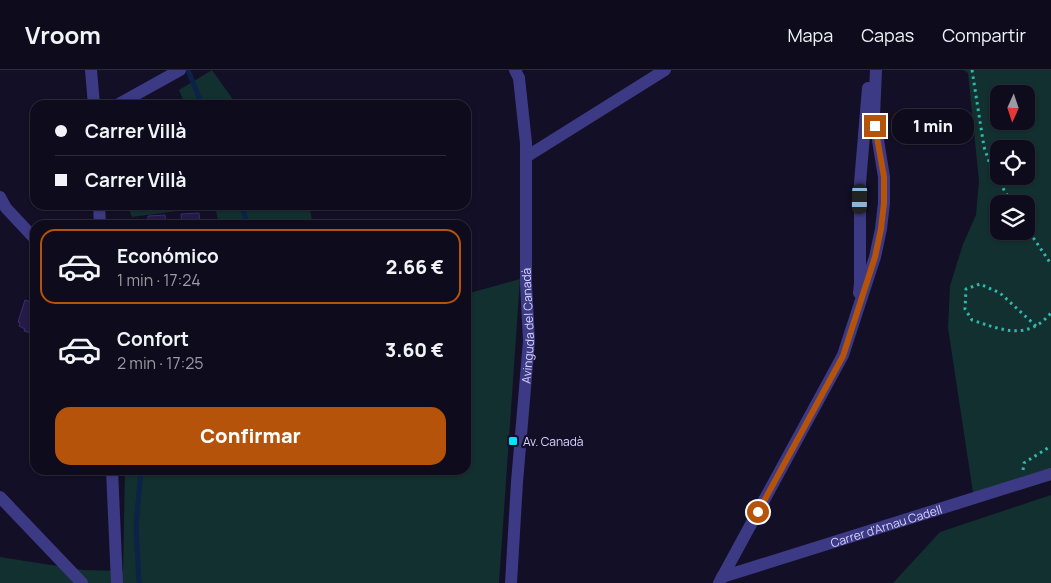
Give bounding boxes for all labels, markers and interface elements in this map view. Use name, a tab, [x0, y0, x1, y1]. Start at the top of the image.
text: Vroom	[25, 18, 101, 51]
text: Mapa	[787, 23, 833, 47]
text: Capas	[861, 23, 914, 47]
text: Compartir	[942, 23, 1026, 47]
north arrow	[990, 85, 1035, 130]
map controls	[990, 85, 1035, 240]
callout: 1 min	[892, 108, 975, 144]
route end	[864, 115, 886, 137]
text: 1 min	[913, 115, 953, 137]
text: Carrer Villà	[85, 118, 187, 144]
button: locate	[990, 140, 1035, 185]
text: Carrer Villà	[85, 167, 187, 193]
car	[852, 184, 867, 214]
button: layers	[990, 195, 1035, 240]
text: Económico	[117, 243, 219, 269]
icon: car	[57, 244, 102, 289]
text: 2.66 €	[386, 254, 444, 280]
street label: Avinguda del Canadà	[517, 268, 538, 384]
text: 1 min · 17:24	[117, 269, 201, 291]
text: Confort	[117, 326, 189, 352]
icon: car	[57, 327, 102, 372]
text: 3.60 €	[385, 337, 444, 363]
text: 2 min · 17:25	[117, 352, 204, 374]
button: Confirmar	[55, 407, 446, 465]
place label: Av. Canadà	[523, 433, 584, 450]
marker: Av. Canadà	[507, 435, 519, 447]
street label: Carrer d'Arnau Cadell	[828, 500, 944, 551]
route start	[747, 501, 769, 523]

